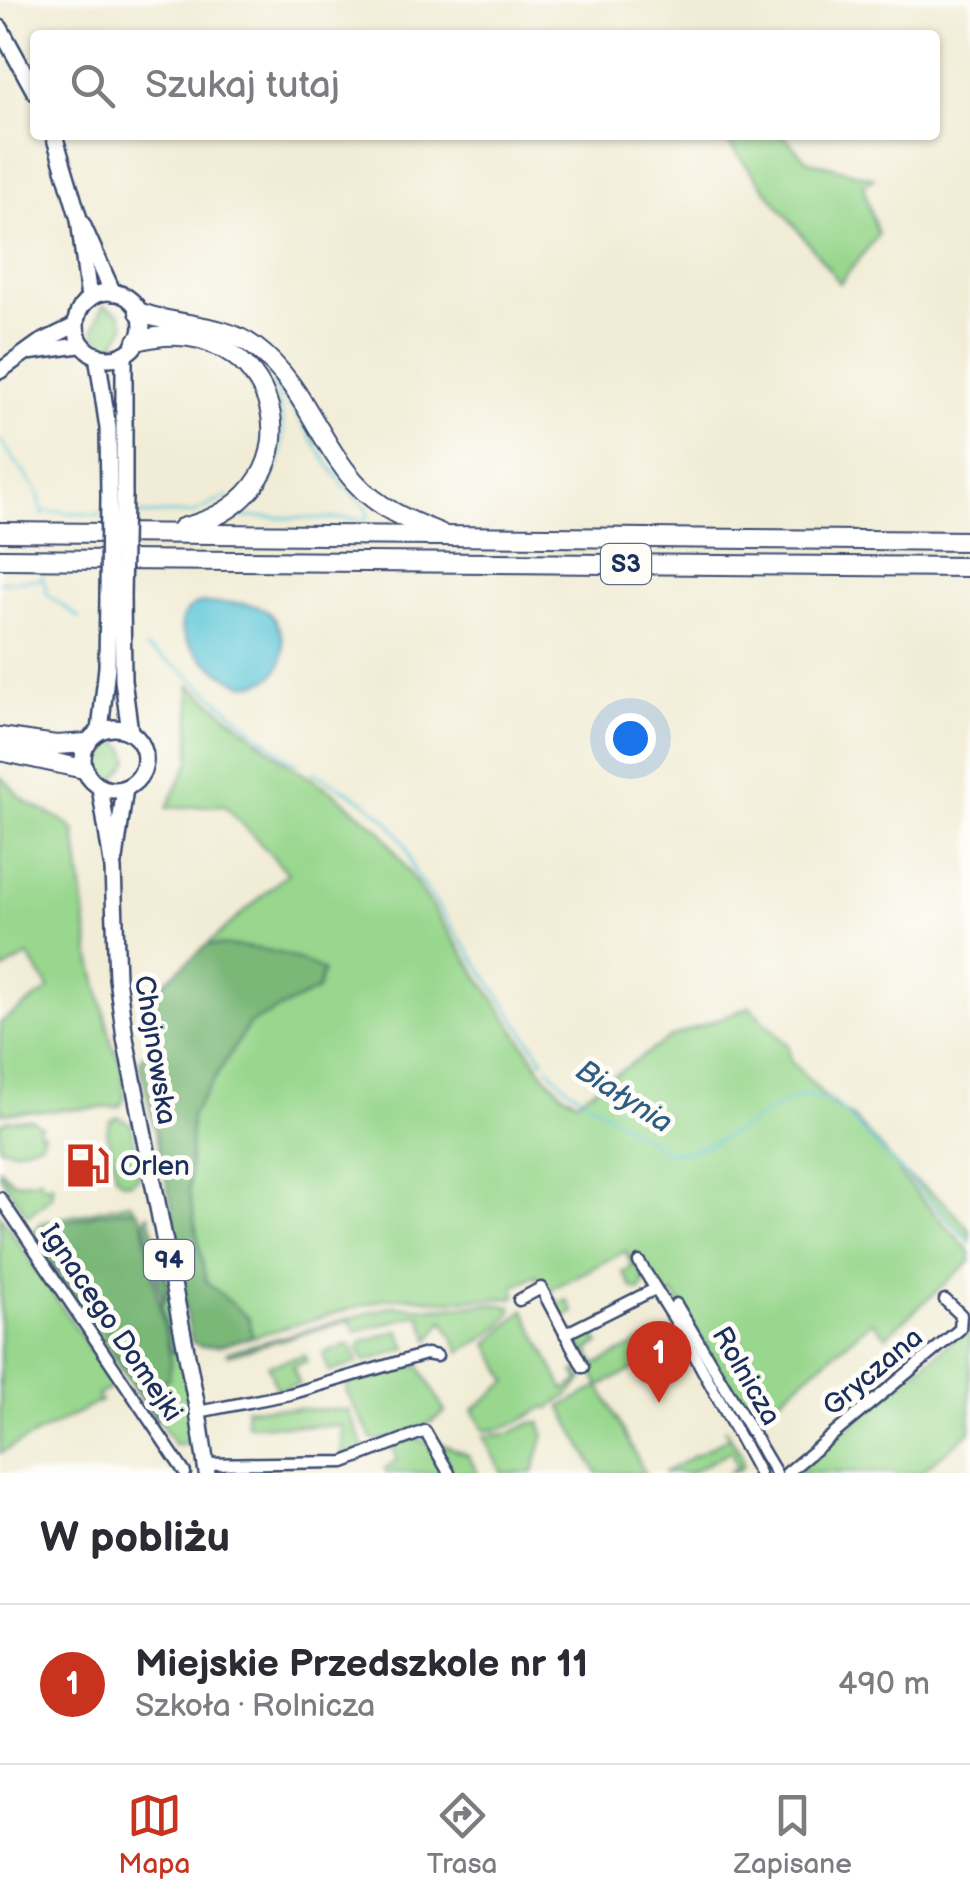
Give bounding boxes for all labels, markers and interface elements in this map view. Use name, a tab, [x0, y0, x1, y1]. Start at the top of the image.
search box	[30, 30, 940, 140]
icon: search	[65, 58, 120, 113]
text: Szukaj tutaj	[145, 63, 340, 108]
road number: S3	[601, 544, 651, 584]
your location	[605, 713, 656, 764]
street label: Chojnowska	[127, 973, 183, 1127]
water label: Białynia	[569, 1053, 679, 1141]
fuel station icon: Orlen	[63, 1142, 111, 1190]
place label: Orlen	[120, 1150, 190, 1183]
street label: Ignacego Domejki	[33, 1218, 189, 1428]
road number: 94	[144, 1240, 194, 1280]
pin: 1	[626, 1320, 692, 1403]
street label: Rolnicza	[705, 1321, 787, 1431]
street label: Gryczana	[816, 1321, 930, 1423]
text: W pobliżu	[40, 1513, 230, 1564]
text: Miejskie Przedszkole nr 11	[135, 1642, 588, 1687]
text: 1	[66, 1665, 79, 1704]
text: 490 m	[838, 1665, 930, 1704]
text: Szkoła · Rolnicza	[135, 1687, 375, 1726]
tab: Mapa	[118, 1788, 190, 1881]
tab: Trasa	[427, 1788, 497, 1881]
tab: Zapisane	[734, 1788, 852, 1881]

